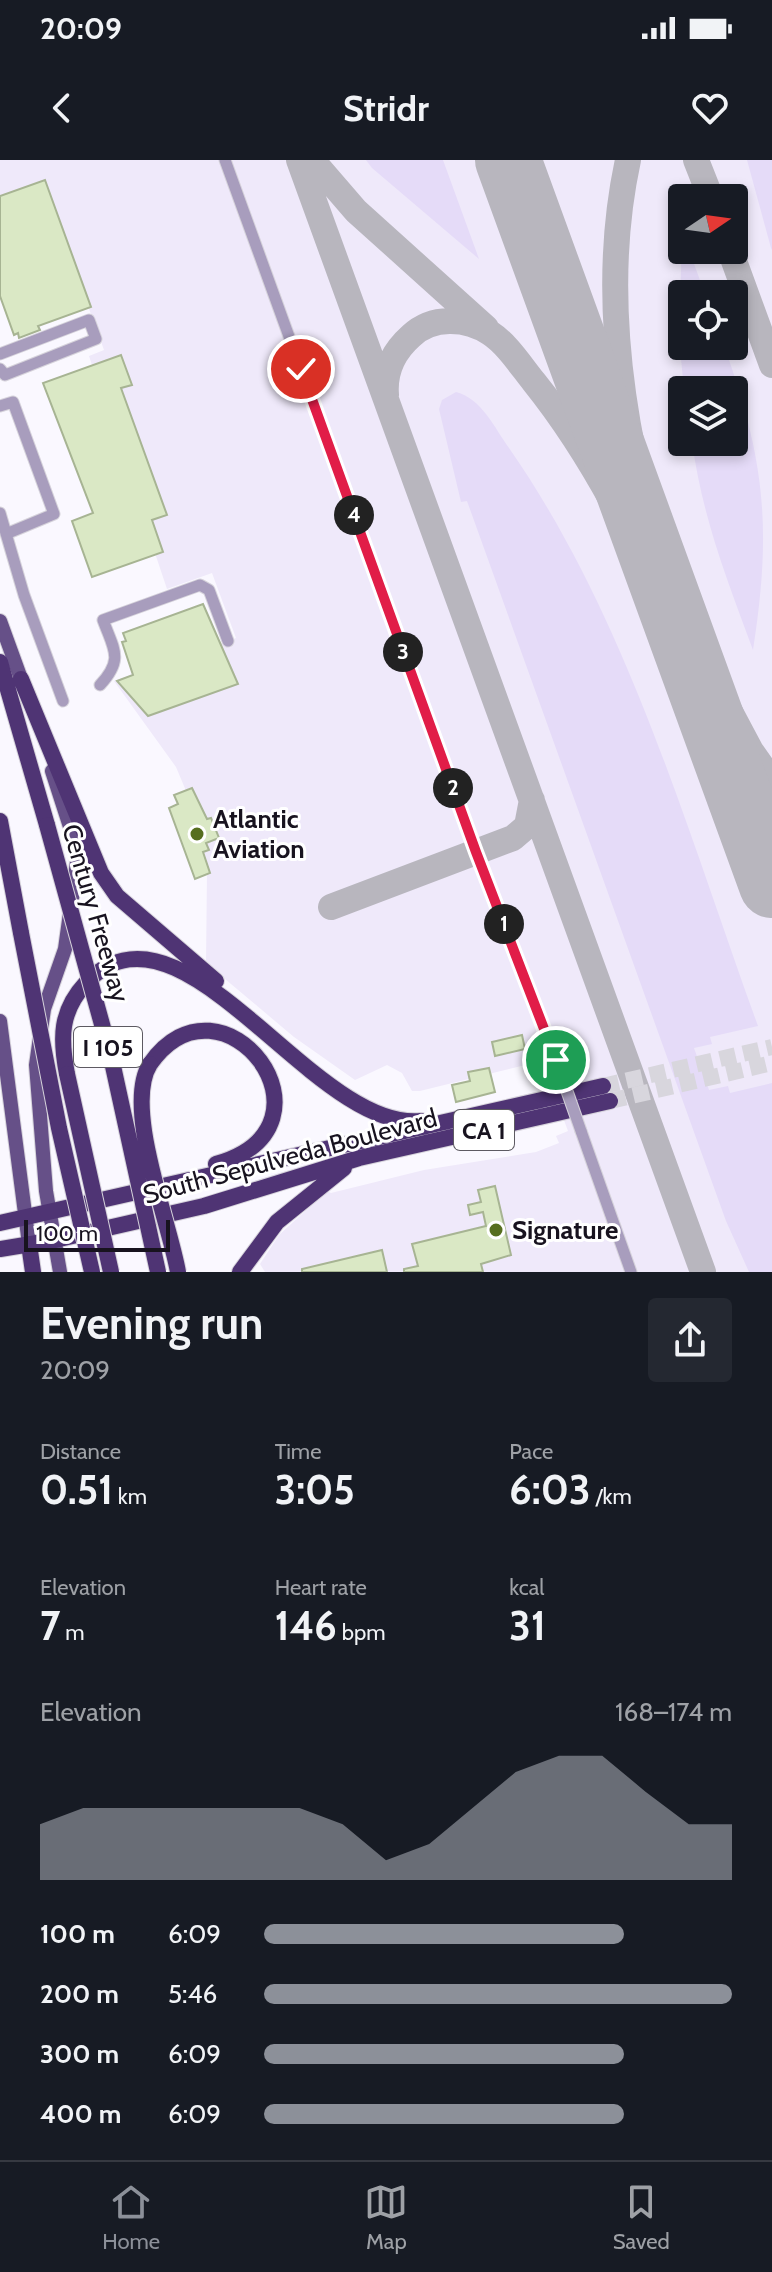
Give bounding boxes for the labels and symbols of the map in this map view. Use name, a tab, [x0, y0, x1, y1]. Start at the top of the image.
north arrow	[668, 184, 748, 264]
pin	[267, 335, 335, 403]
pin: 4	[334, 495, 374, 535]
pin: 3	[383, 632, 423, 672]
pin: 2	[433, 768, 473, 808]
place label: Atlantic Aviation	[213, 803, 305, 865]
street label: Century Freeway	[55, 820, 137, 1006]
marker: Atlantic Aviation	[188, 825, 206, 843]
pin: 1	[484, 904, 524, 944]
pin	[522, 1026, 590, 1094]
road number: I 105	[74, 1027, 142, 1067]
street label: South Sepulveda Boulevard	[139, 1101, 441, 1211]
road number: CA 1	[454, 1110, 514, 1150]
place label: Signature	[512, 1214, 618, 1246]
scale bar	[24, 1216, 170, 1252]
marker: Signature	[487, 1221, 505, 1239]

